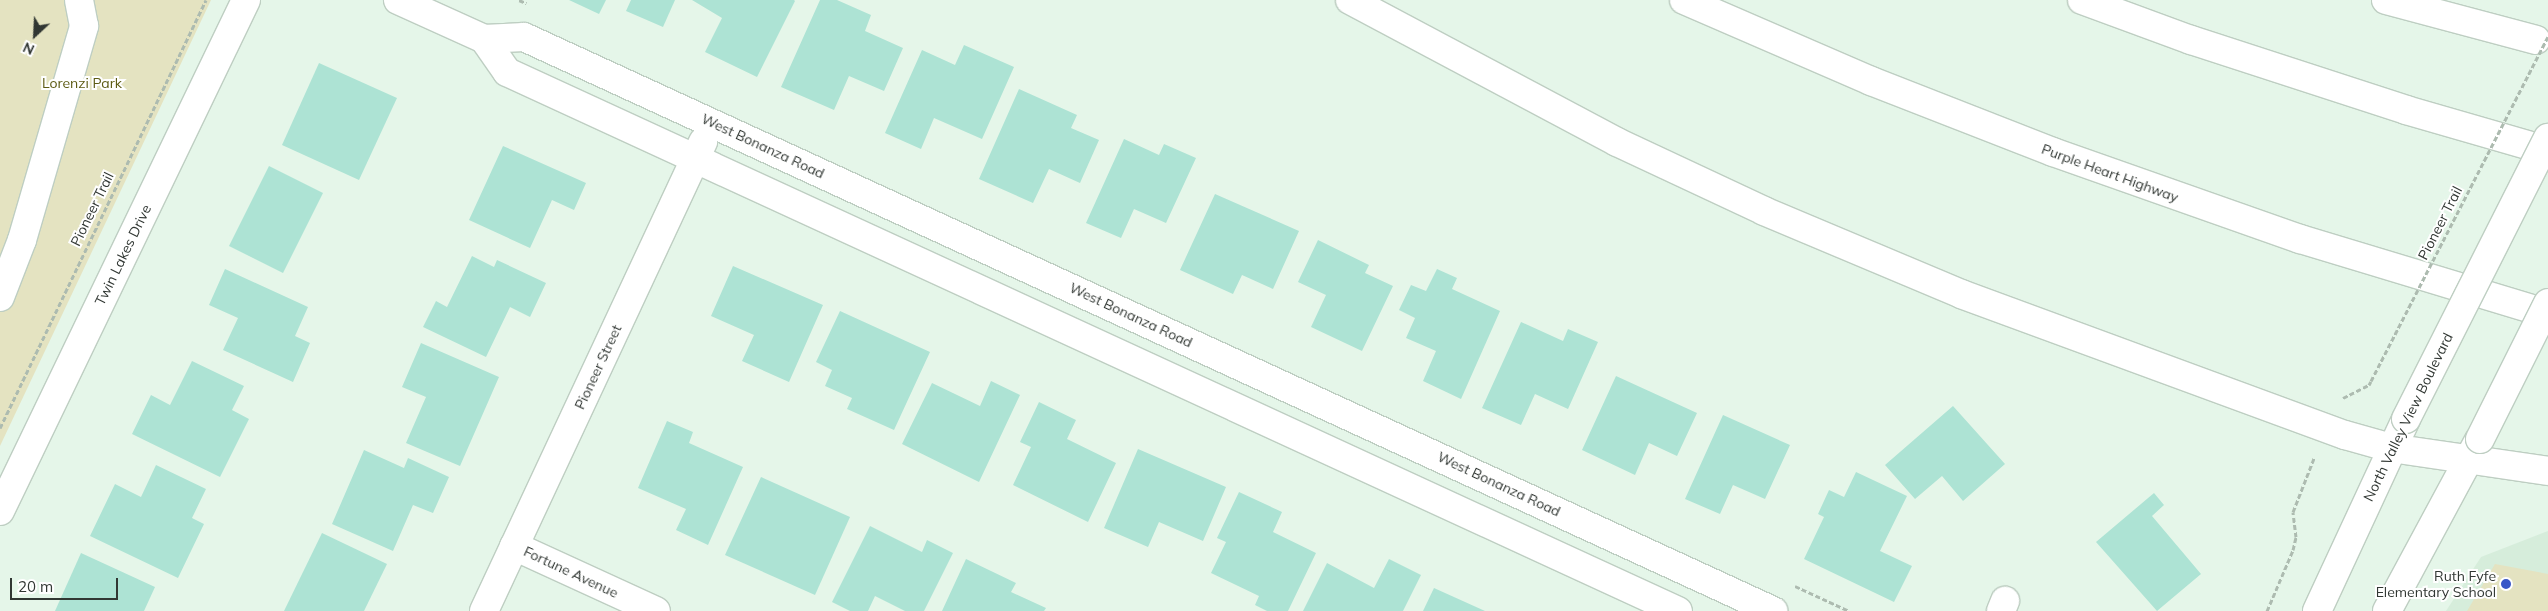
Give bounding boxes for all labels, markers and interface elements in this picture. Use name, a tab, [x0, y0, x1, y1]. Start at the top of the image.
north arrow	[10, 10, 60, 60]
text: N	[20, 38, 37, 59]
park label: Lorenzi Park	[42, 75, 122, 91]
street label: West Bonanza Road	[699, 110, 827, 182]
street label: Purple Heart Highway	[2039, 140, 2181, 206]
street label: Pioneer Trail	[67, 169, 117, 249]
street label: Pioneer Trail	[2414, 184, 2466, 262]
street label: Twin Lakes Drive	[91, 202, 155, 308]
street label: West Bonanza Road	[1067, 279, 1195, 351]
street label: Pioneer Street	[571, 322, 625, 412]
street label: North Valley View Boulevard	[2360, 330, 2456, 504]
street label: West Bonanza Road	[1435, 448, 1563, 520]
street label: Fortune Avenue	[521, 543, 621, 601]
scale bar	[12, 568, 120, 600]
place label: Ruth Fyfe Elementary School	[2376, 568, 2496, 600]
text: 20 m	[18, 577, 53, 596]
marker: Ruth Fyfe Elementary School	[2500, 578, 2512, 590]

